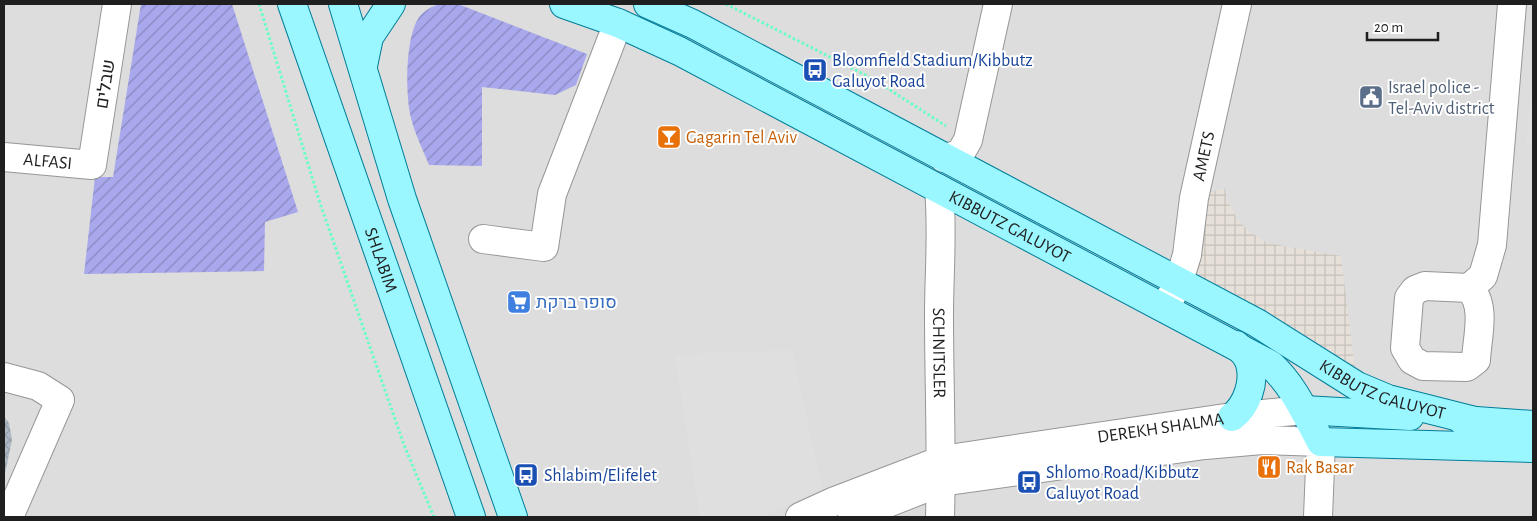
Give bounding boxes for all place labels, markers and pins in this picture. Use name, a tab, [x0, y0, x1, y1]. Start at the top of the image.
place label: Bloomfield Stadium/Kibbutz Galuyot Road	[832, 52, 1033, 91]
bus stop icon: Bloomfield Stadium/Kibbutz Galuyot Road	[802, 57, 828, 83]
place label: Israel police - Tel-Aviv district	[1388, 79, 1495, 118]
public building icon: Israel police - Tel-Aviv district	[1358, 84, 1384, 110]
bar icon: Gagarin Tel Aviv	[656, 124, 682, 150]
place label: Gagarin Tel Aviv	[686, 129, 797, 147]
supermarket icon: סופר ברקת	[506, 289, 532, 315]
place label: סופר ברקת	[536, 294, 617, 312]
restaurant icon: Rak Basar	[1256, 454, 1282, 480]
place label: Rak Basar	[1286, 459, 1354, 477]
bus stop icon: Shlabim/Elifelet	[513, 462, 539, 488]
place label: Shlomo Road/Kibbutz Galuyot Road	[1046, 464, 1199, 503]
place label: Shlabim/Elifelet	[544, 467, 657, 485]
bus stop icon: Shlomo Road/Kibbutz Galuyot Road	[1016, 469, 1042, 495]

